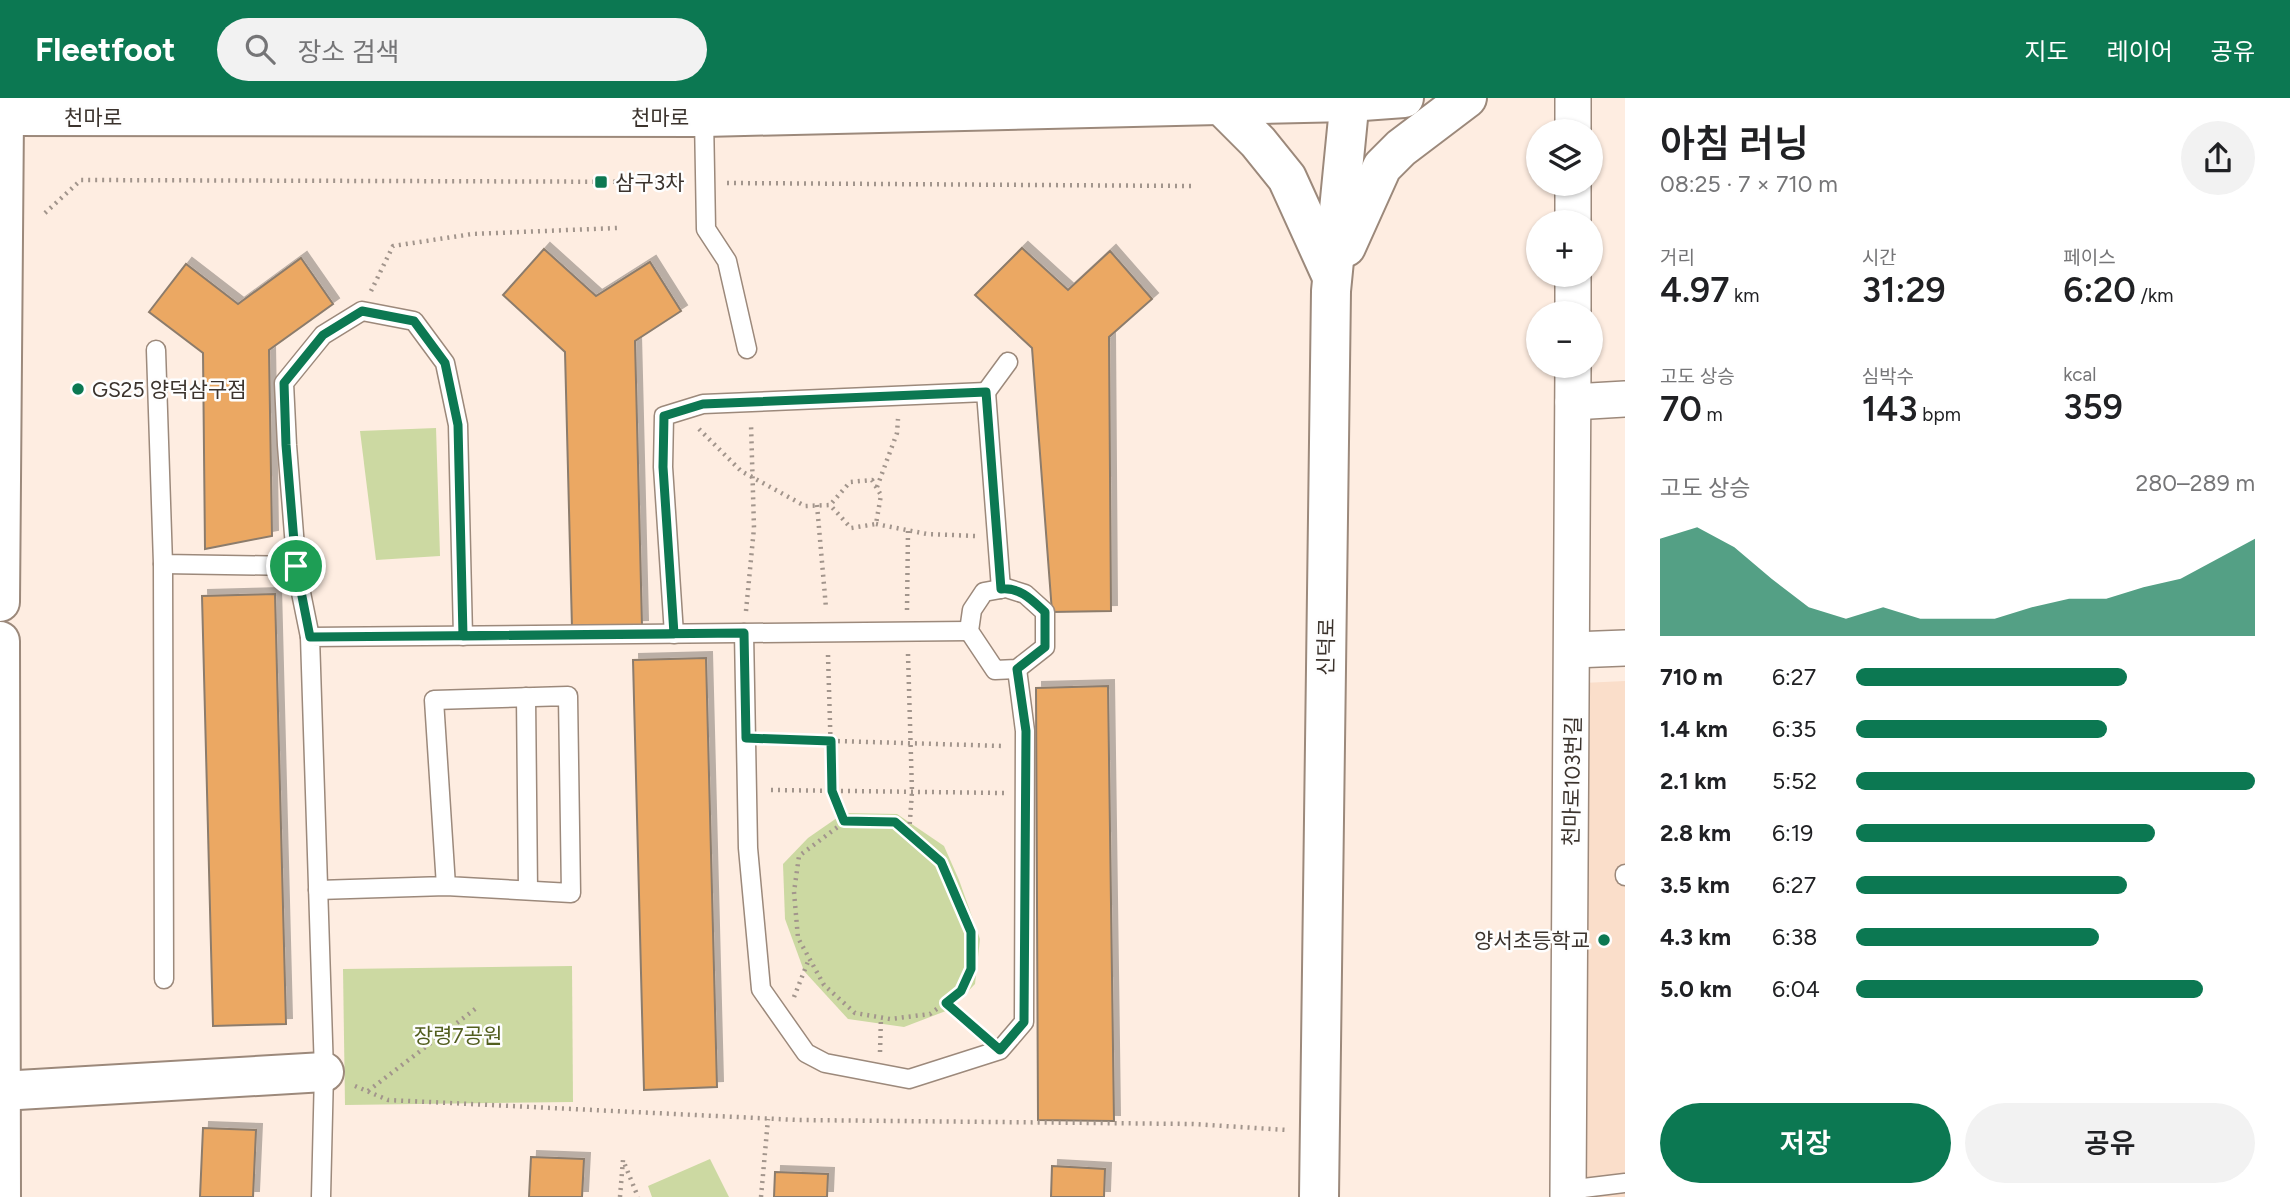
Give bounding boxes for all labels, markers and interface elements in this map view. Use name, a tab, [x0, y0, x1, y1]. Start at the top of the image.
search box	[217, 18, 707, 81]
text: Fleetfoot	[35, 30, 175, 69]
icon: search	[241, 30, 279, 68]
text: 장소 검색	[297, 36, 400, 68]
text: 지도	[2024, 37, 2069, 66]
text: 레이어	[2107, 37, 2173, 66]
text: 공유	[2211, 37, 2255, 66]
street label: 천마로	[64, 105, 122, 130]
street label: 천마로	[631, 105, 689, 130]
map controls	[1526, 119, 1603, 378]
button: layers	[1526, 119, 1603, 196]
text: 아침 러닝	[1660, 121, 1809, 167]
button: share	[2181, 121, 2255, 195]
place label: 삼구3차	[615, 170, 684, 195]
text: 08:25 · 7 × 710 m	[1660, 170, 1838, 198]
marker: 삼구3차	[593, 174, 609, 190]
button: +	[1526, 210, 1603, 287]
text: 거리	[1660, 246, 1695, 269]
text: 시간	[1862, 246, 1897, 269]
text: 페이스	[2063, 246, 2116, 269]
text: 4.97	[1660, 269, 1729, 311]
text: 31:29	[1862, 269, 1946, 311]
text: 6:20	[2063, 269, 2136, 311]
text: km	[1729, 284, 1759, 307]
text: /km	[2136, 284, 2173, 307]
button: −	[1526, 301, 1603, 378]
text: kcal	[2063, 363, 2097, 386]
text: 고도 상승	[1660, 365, 1735, 388]
text: 심박수	[1862, 365, 1914, 388]
place label: GS25 양덕삼구점	[92, 377, 246, 402]
marker: GS25 양덕삼구점	[70, 381, 86, 397]
text: 359	[2063, 386, 2123, 428]
text: 70	[1660, 388, 1702, 430]
text: 143	[1862, 388, 1918, 430]
text: m	[1702, 403, 1723, 426]
text: bpm	[1918, 403, 1961, 426]
text: 280–289 m	[2135, 469, 2255, 497]
text: 고도 상승	[1660, 474, 1750, 502]
pin	[266, 536, 326, 596]
icon: arrive	[277, 547, 315, 585]
street label: 신덕로	[1313, 618, 1339, 676]
text: 710 m	[1660, 663, 1723, 691]
text: 6:27	[1772, 663, 1816, 691]
text: 1.4 km	[1660, 715, 1728, 743]
text: 6:35	[1772, 715, 1817, 743]
street label: 천마로103번길	[1558, 716, 1586, 846]
text: 2.1 km	[1660, 767, 1727, 795]
text: 5:52	[1772, 767, 1817, 795]
text: 2.8 km	[1660, 819, 1731, 847]
text: 6:19	[1772, 819, 1813, 847]
text: 3.5 km	[1660, 871, 1730, 899]
text: 6:27	[1772, 871, 1816, 899]
text: 4.3 km	[1660, 923, 1731, 951]
text: 6:38	[1772, 923, 1817, 951]
place label: 양서초등학교	[1474, 928, 1590, 953]
marker: 양서초등학교	[1596, 932, 1612, 948]
text: 5.0 km	[1660, 975, 1732, 1003]
text: 6:04	[1772, 975, 1820, 1003]
park label: 장령7공원	[414, 1023, 502, 1048]
button: 저장	[1660, 1103, 1951, 1183]
button: 공유	[1965, 1103, 2255, 1183]

